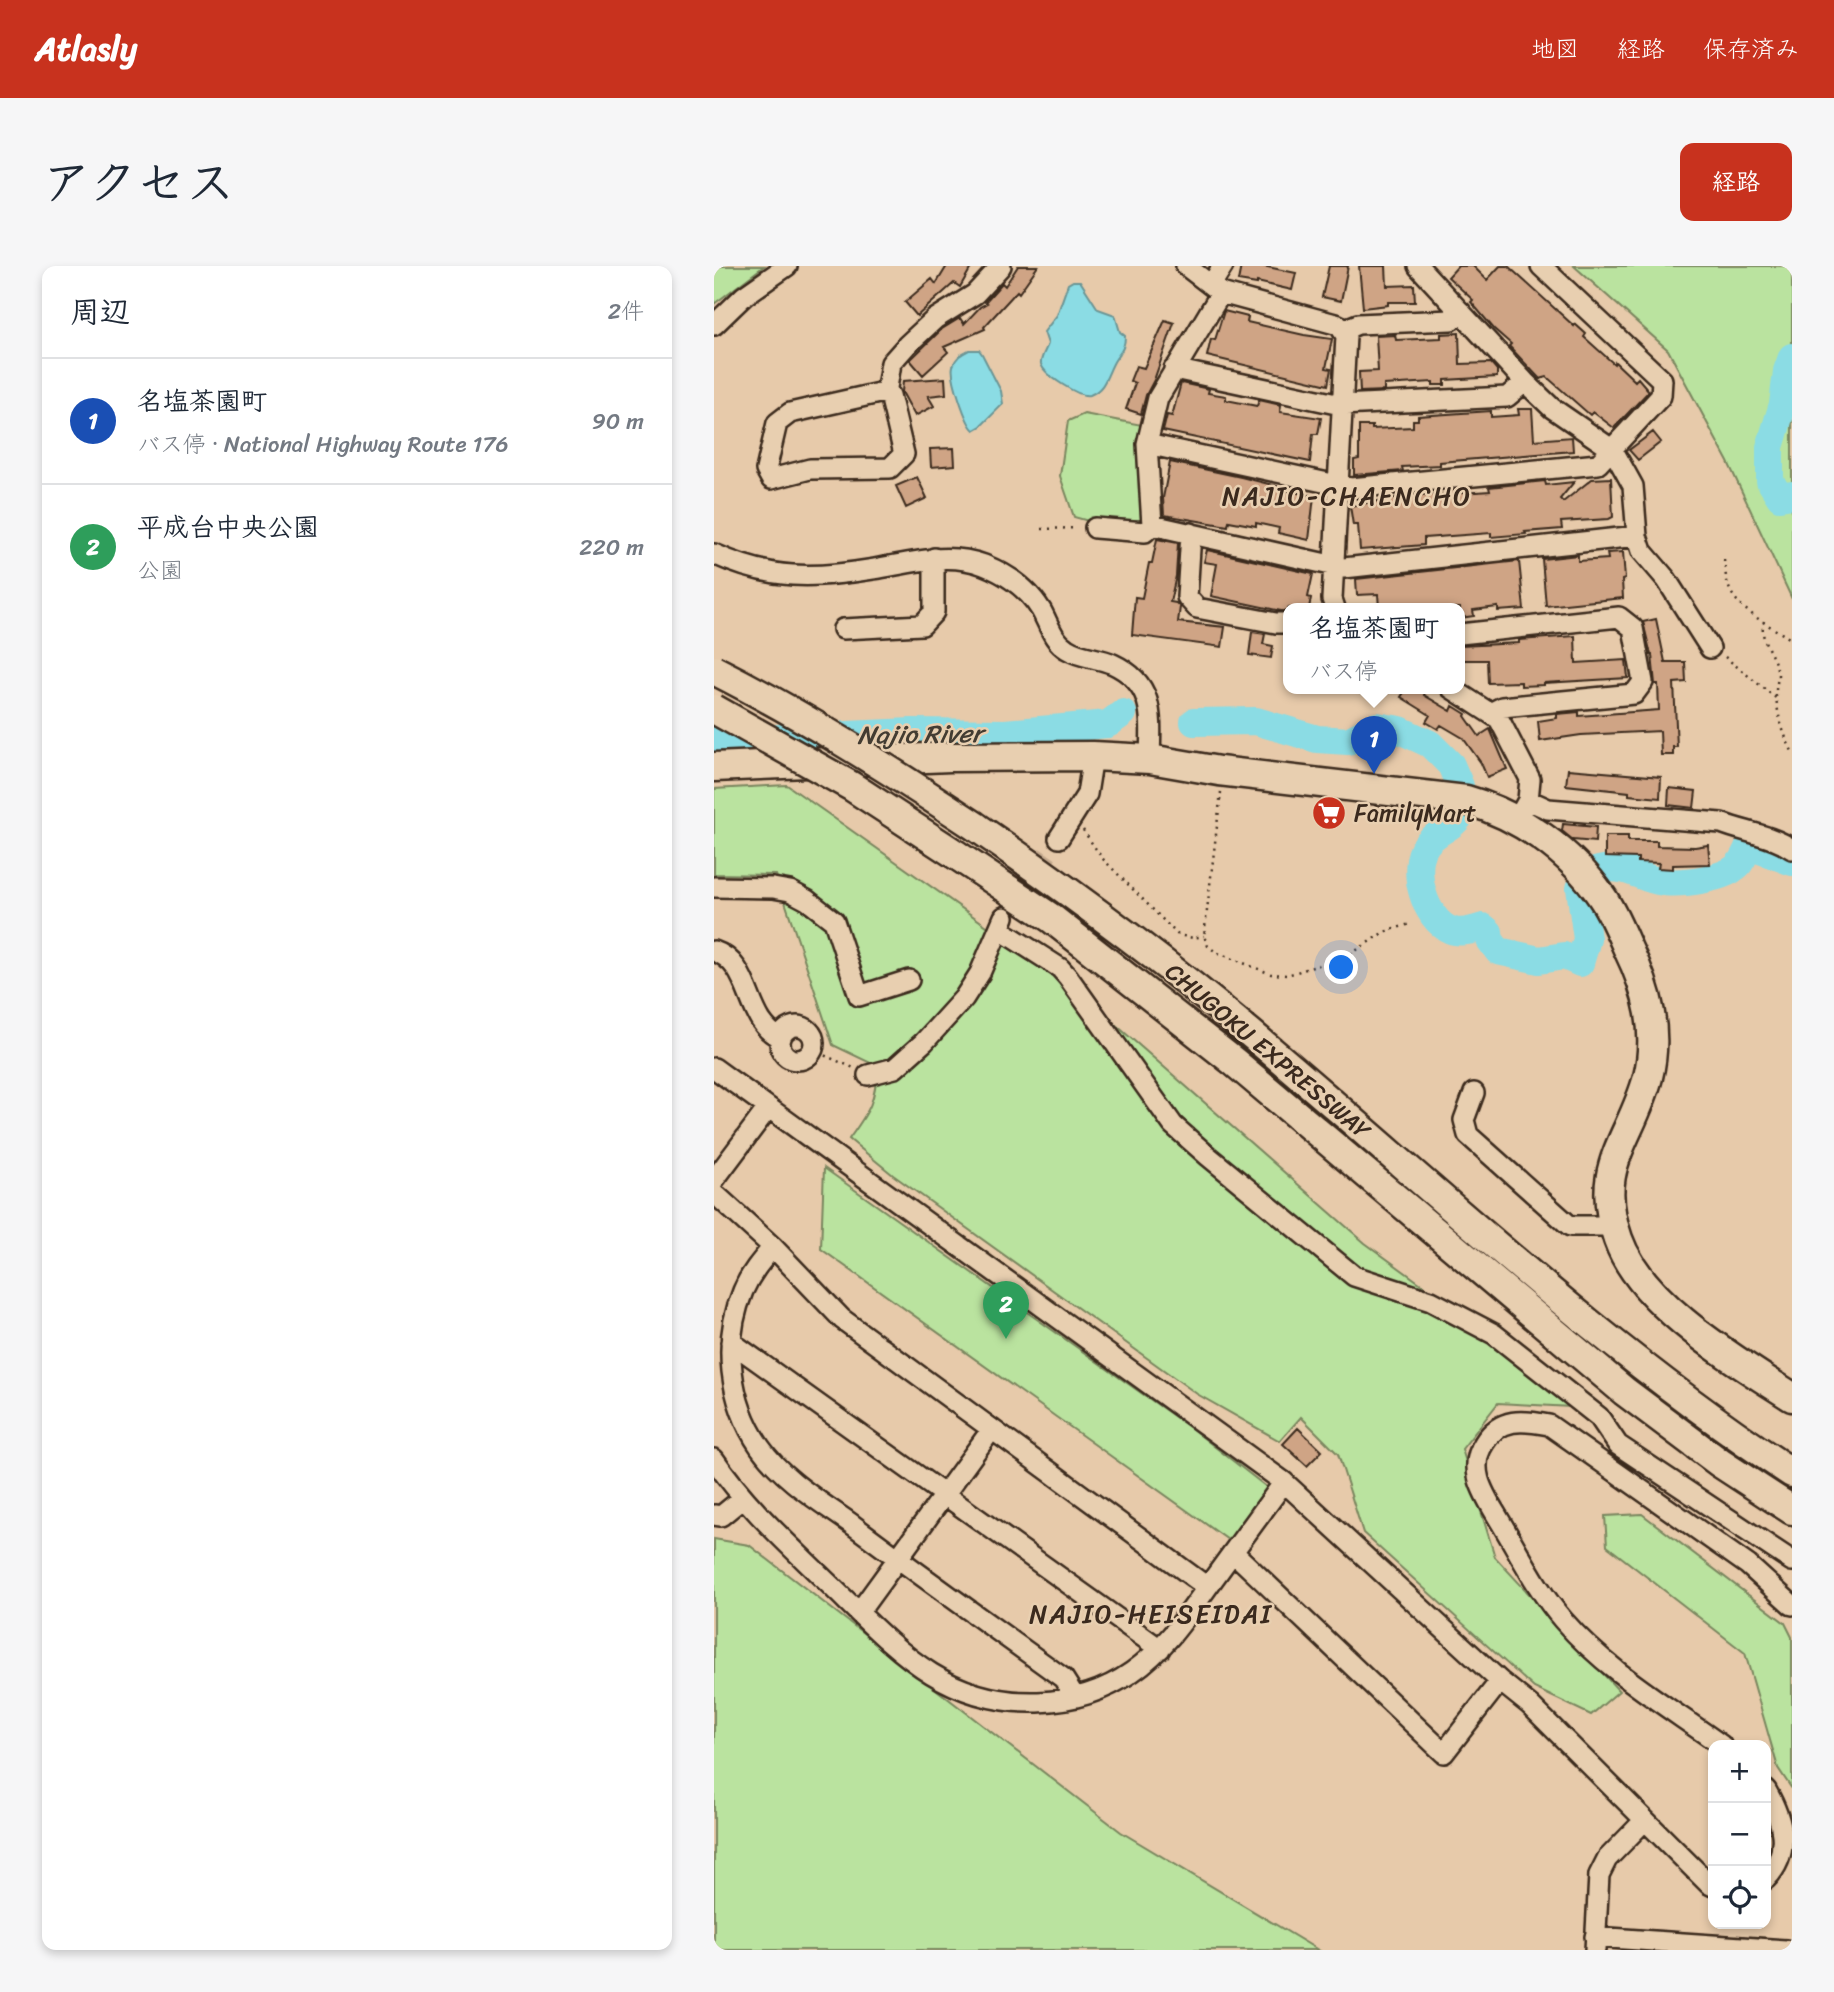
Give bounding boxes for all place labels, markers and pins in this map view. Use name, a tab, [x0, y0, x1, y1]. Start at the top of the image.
pin: 1	[1351, 716, 1397, 774]
place label: FamilyMart	[1354, 792, 1476, 834]
supermarket icon: FamilyMart	[1310, 794, 1348, 832]
pin: 2	[983, 1281, 1029, 1339]

